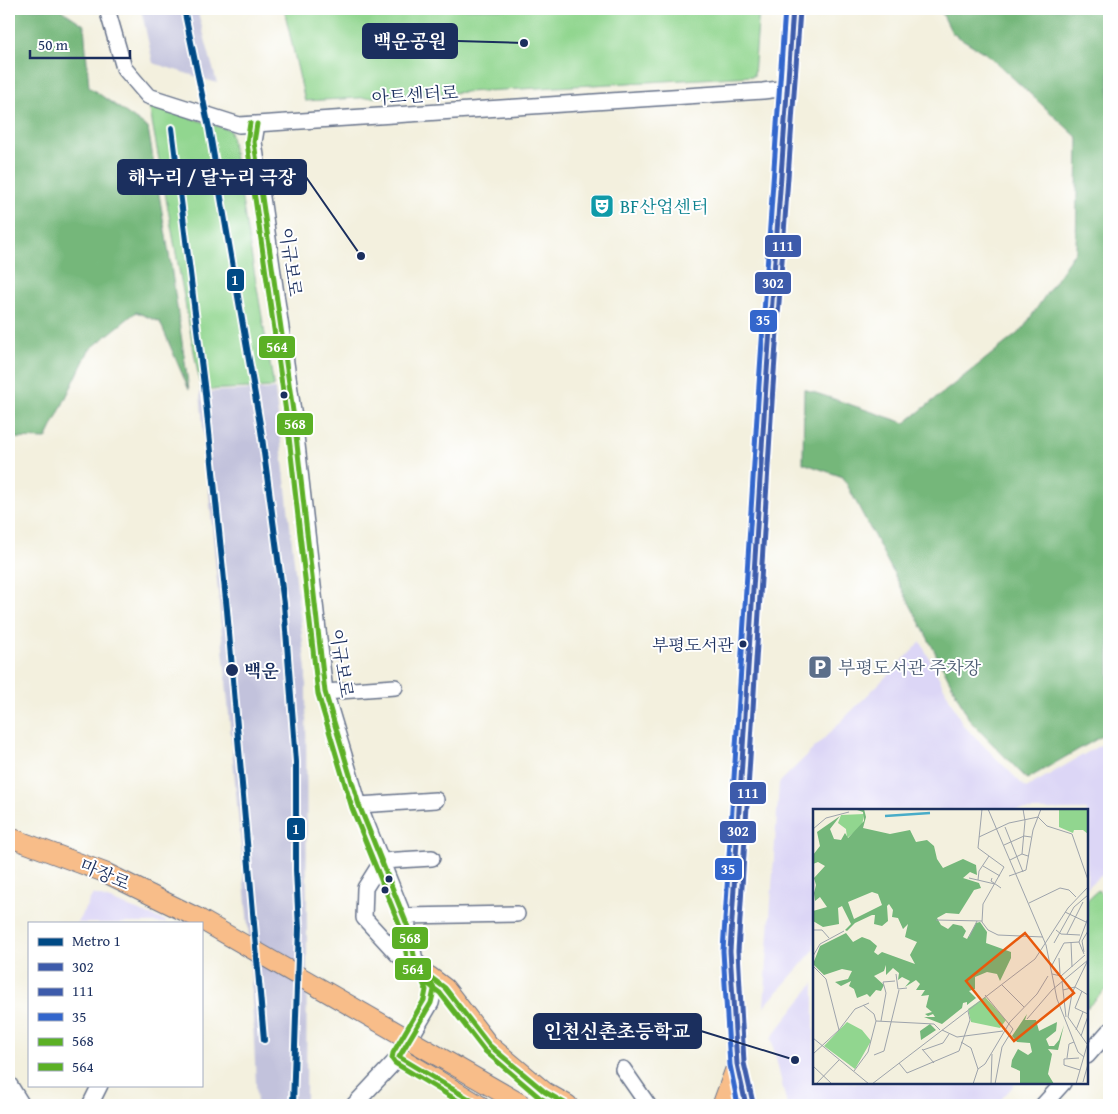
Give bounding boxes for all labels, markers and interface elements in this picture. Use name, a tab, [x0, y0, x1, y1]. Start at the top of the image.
callout: 백운공원	[363, 24, 457, 58]
text: 백운공원	[373, 27, 447, 55]
scale bar	[30, 28, 130, 60]
text: 50 m	[38, 34, 69, 55]
street label: 아트센터로	[371, 79, 459, 111]
callout: 해누리 / 달누리 극장	[118, 160, 306, 194]
text: 해누리 / 달누리 극장	[128, 163, 297, 191]
theatre icon: BF산업센터	[589, 193, 615, 219]
place label: BF산업센터	[620, 193, 709, 220]
street label: 이규보로	[273, 226, 309, 298]
line badge: 111	[764, 234, 802, 258]
text: 111	[772, 236, 794, 256]
line badge: 1	[226, 268, 245, 292]
text: 1	[231, 270, 239, 290]
line badge: 302	[754, 271, 792, 295]
text: 302	[762, 273, 784, 293]
line badge: 35	[749, 309, 778, 333]
text: 35	[756, 310, 770, 330]
line badge: 564	[258, 335, 296, 359]
text: 564	[266, 337, 288, 357]
unlabelled marker	[279, 390, 289, 400]
line badge: 568	[276, 412, 314, 436]
text: 568	[284, 414, 306, 434]
street label: 이규보로	[323, 627, 361, 699]
place label: 부평도서관	[652, 632, 735, 657]
marker: 부평도서관	[738, 639, 748, 649]
parking icon: 부평도서관 주차장	[807, 654, 833, 680]
place label: 부평도서관 주차장	[838, 654, 982, 681]
place label: 백운	[244, 657, 279, 684]
marker: 백운	[224, 662, 240, 678]
line badge: 111	[729, 781, 767, 805]
text: 111	[737, 783, 759, 803]
inset map	[813, 809, 1088, 1084]
line badge: 1	[286, 817, 306, 841]
text: 1	[292, 819, 300, 839]
line badge: 302	[719, 820, 757, 844]
text: 302	[727, 821, 749, 841]
street label: 마장로	[76, 851, 134, 897]
line badge: 35	[714, 857, 743, 881]
text: 35	[721, 859, 735, 879]
unlabelled marker	[384, 874, 394, 884]
unlabelled marker	[380, 885, 390, 895]
legend	[28, 922, 202, 1086]
line badge: 568	[391, 926, 429, 950]
text: 568	[399, 928, 421, 948]
text: Metro 1	[72, 930, 121, 951]
text: 302	[72, 956, 94, 977]
line badge: 564	[394, 957, 432, 981]
text: 564	[402, 959, 424, 979]
text: 111	[72, 980, 94, 1001]
text: 35	[72, 1006, 86, 1027]
callout: 인천신촌초등학교	[534, 1014, 701, 1048]
text: 인천신촌초등학교	[544, 1017, 690, 1045]
text: 568	[72, 1030, 94, 1051]
text: 564	[72, 1056, 94, 1077]

